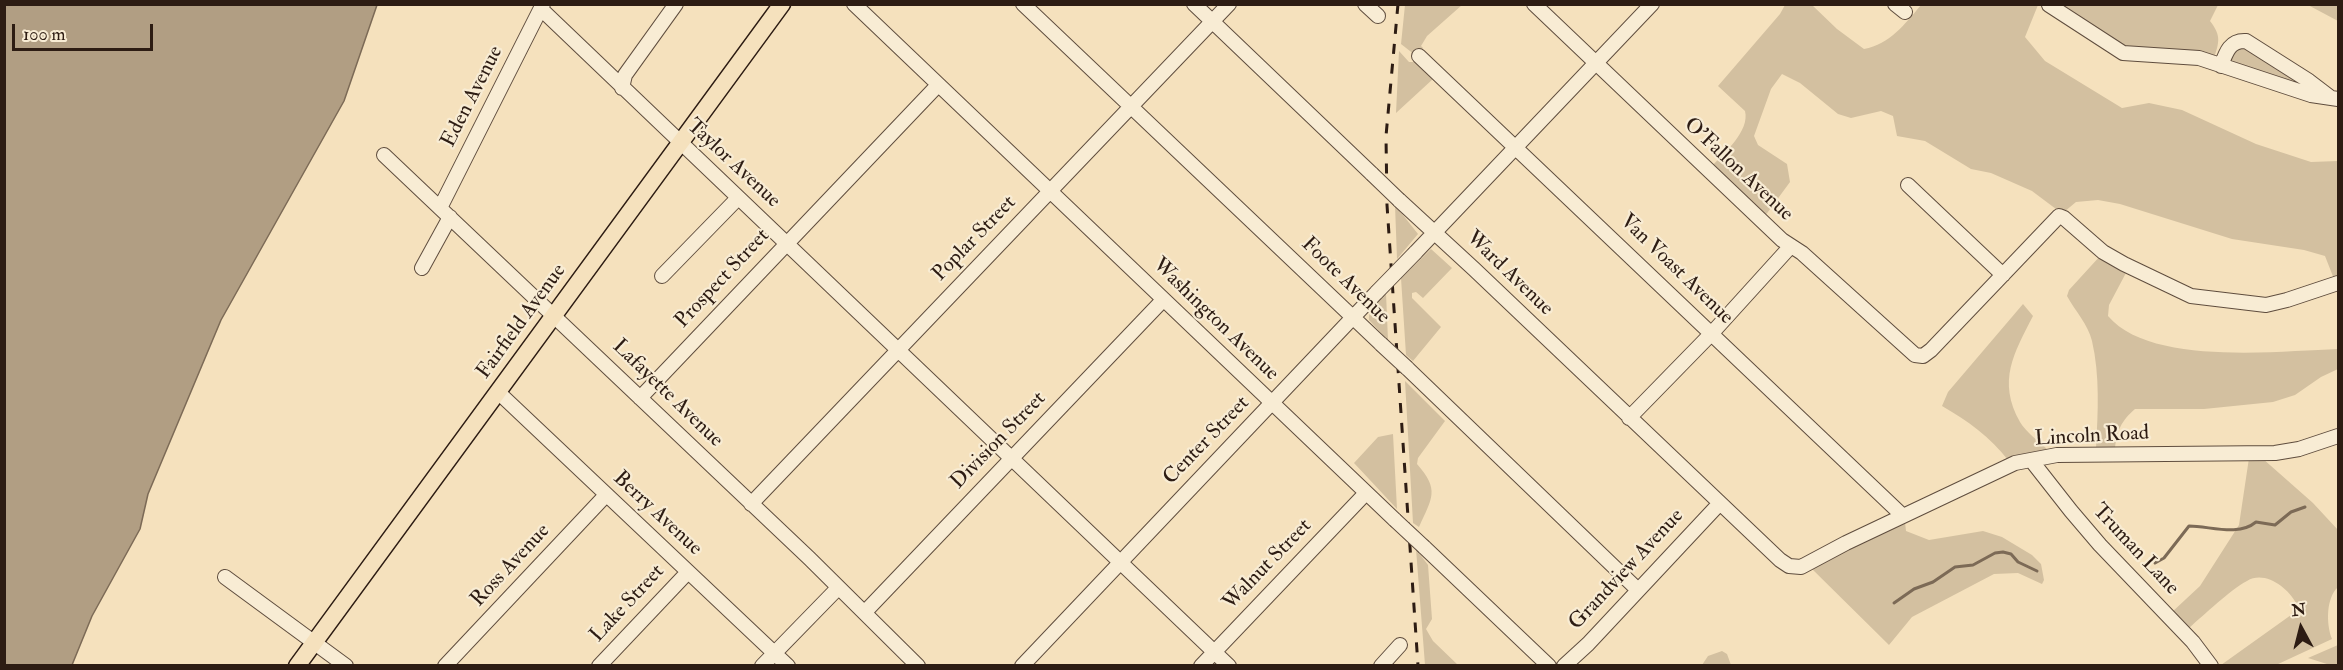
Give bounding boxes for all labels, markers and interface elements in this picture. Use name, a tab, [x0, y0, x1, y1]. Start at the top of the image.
scale bar	[15, 12, 156, 50]
text: 100 m	[23, 23, 66, 46]
street label: Eden Avenue	[437, 42, 509, 152]
street label: O’Fallon Avenue	[1678, 113, 1798, 227]
street label: Taylor Avenue	[681, 114, 785, 214]
street label: Poplar Street	[928, 191, 1022, 287]
street label: Van Voast Avenue	[1614, 210, 1738, 330]
street label: Prospect Street	[671, 224, 775, 334]
street label: Ward Avenue	[1460, 226, 1558, 322]
street label: Foote Avenue	[1295, 232, 1395, 330]
street label: Washington Avenue	[1147, 253, 1283, 387]
street label: Fairfield Avenue	[472, 260, 572, 384]
street label: Lafayette Avenue	[606, 335, 728, 453]
street label: Division Street	[946, 387, 1052, 495]
street label: Center Street	[1159, 391, 1255, 491]
street label: Lincoln Road	[2034, 421, 2150, 453]
street label: Berry Avenue	[607, 466, 707, 562]
street label: Truman Lane	[2086, 499, 2184, 601]
street label: Grandview Avenue	[1564, 504, 1690, 636]
street label: Walnut Street	[1218, 514, 1318, 616]
street label: Ross Avenue	[466, 519, 556, 613]
street label: Lake Street	[586, 560, 670, 648]
north arrow	[2271, 598, 2331, 658]
text: N	[2290, 599, 2307, 621]

